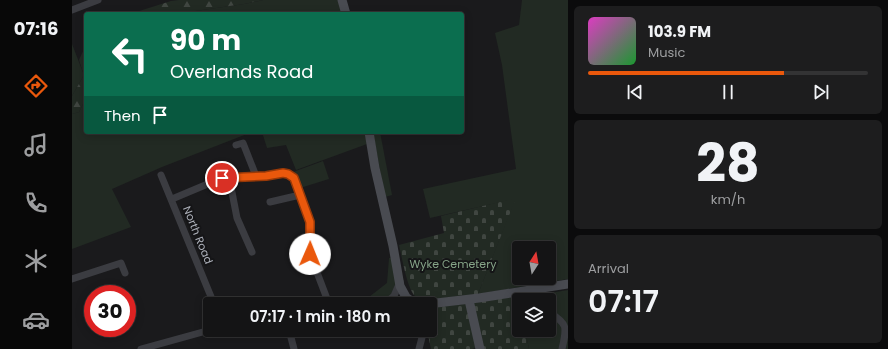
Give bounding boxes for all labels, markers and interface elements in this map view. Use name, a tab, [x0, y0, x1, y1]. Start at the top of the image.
text: 07:16	[14, 16, 58, 41]
text: 90 m	[170, 21, 241, 60]
text: 103.9 FM	[648, 21, 711, 42]
icon: left	[104, 28, 156, 80]
text: Music	[648, 43, 685, 62]
text: Overlands Road	[170, 59, 313, 84]
icon: directions	[22, 72, 50, 100]
icon: previous	[624, 81, 646, 103]
icon: pause	[717, 81, 739, 103]
icon: next	[810, 81, 832, 103]
icon: arrive	[149, 104, 171, 126]
text: Then	[104, 105, 141, 126]
text: 28	[696, 127, 760, 200]
icon: music	[22, 131, 50, 159]
pin	[205, 161, 239, 195]
icon: arrive	[211, 167, 233, 189]
icon: phone	[22, 189, 50, 217]
text: km/h	[711, 190, 745, 209]
street label: North Road	[179, 204, 217, 266]
position arrow	[289, 233, 331, 275]
north arrow	[512, 241, 556, 285]
map controls	[512, 241, 556, 337]
icon: climate	[22, 247, 50, 275]
park label: Wyke Cemetery	[410, 256, 497, 272]
text: Arrival	[588, 259, 629, 278]
text: 07:17	[588, 280, 659, 323]
speed limit sign: 30	[84, 285, 136, 337]
button: layers	[512, 293, 556, 337]
icon: car	[22, 306, 50, 334]
text: 07:17 · 1 min · 180 m	[250, 306, 390, 327]

